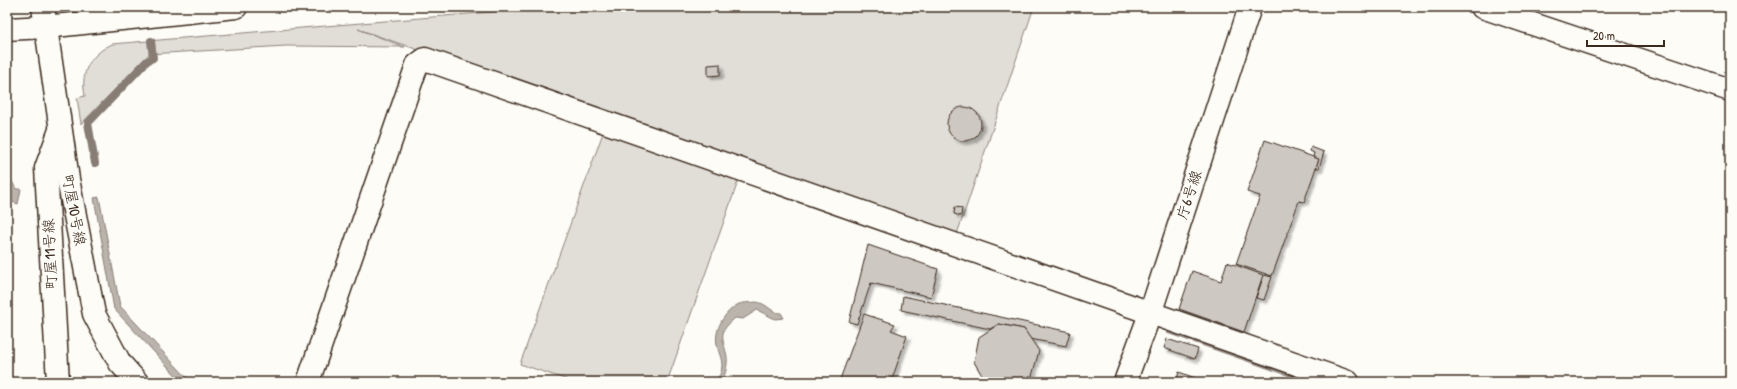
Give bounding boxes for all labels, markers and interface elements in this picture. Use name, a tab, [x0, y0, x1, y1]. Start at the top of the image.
scale bar	[1587, 22, 1664, 48]
text: 20 m	[1593, 27, 1615, 44]
street label: 庁6号線	[1171, 167, 1206, 222]
street label: 町屋10号線	[57, 172, 92, 247]
street label: 町屋11号線	[37, 218, 62, 290]

